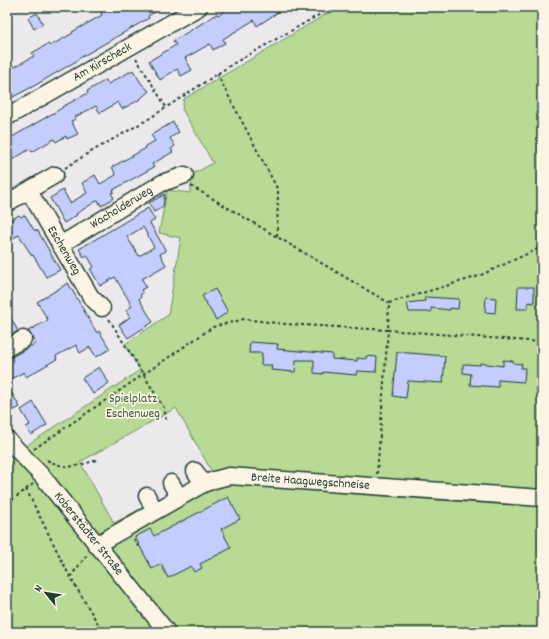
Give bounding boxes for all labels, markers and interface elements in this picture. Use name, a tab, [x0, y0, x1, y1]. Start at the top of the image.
street label: Am Kirscheck	[69, 38, 135, 87]
street label: Wacholderweg	[87, 181, 157, 234]
street label: Eschenweg	[42, 222, 86, 279]
park label: Spielplatz Eschenweg	[106, 390, 160, 424]
street label: Breite Haagwegschneise	[250, 468, 371, 495]
street label: Koberstädter Straße	[49, 488, 128, 580]
north arrow	[26, 573, 66, 613]
text: N	[31, 582, 48, 595]

